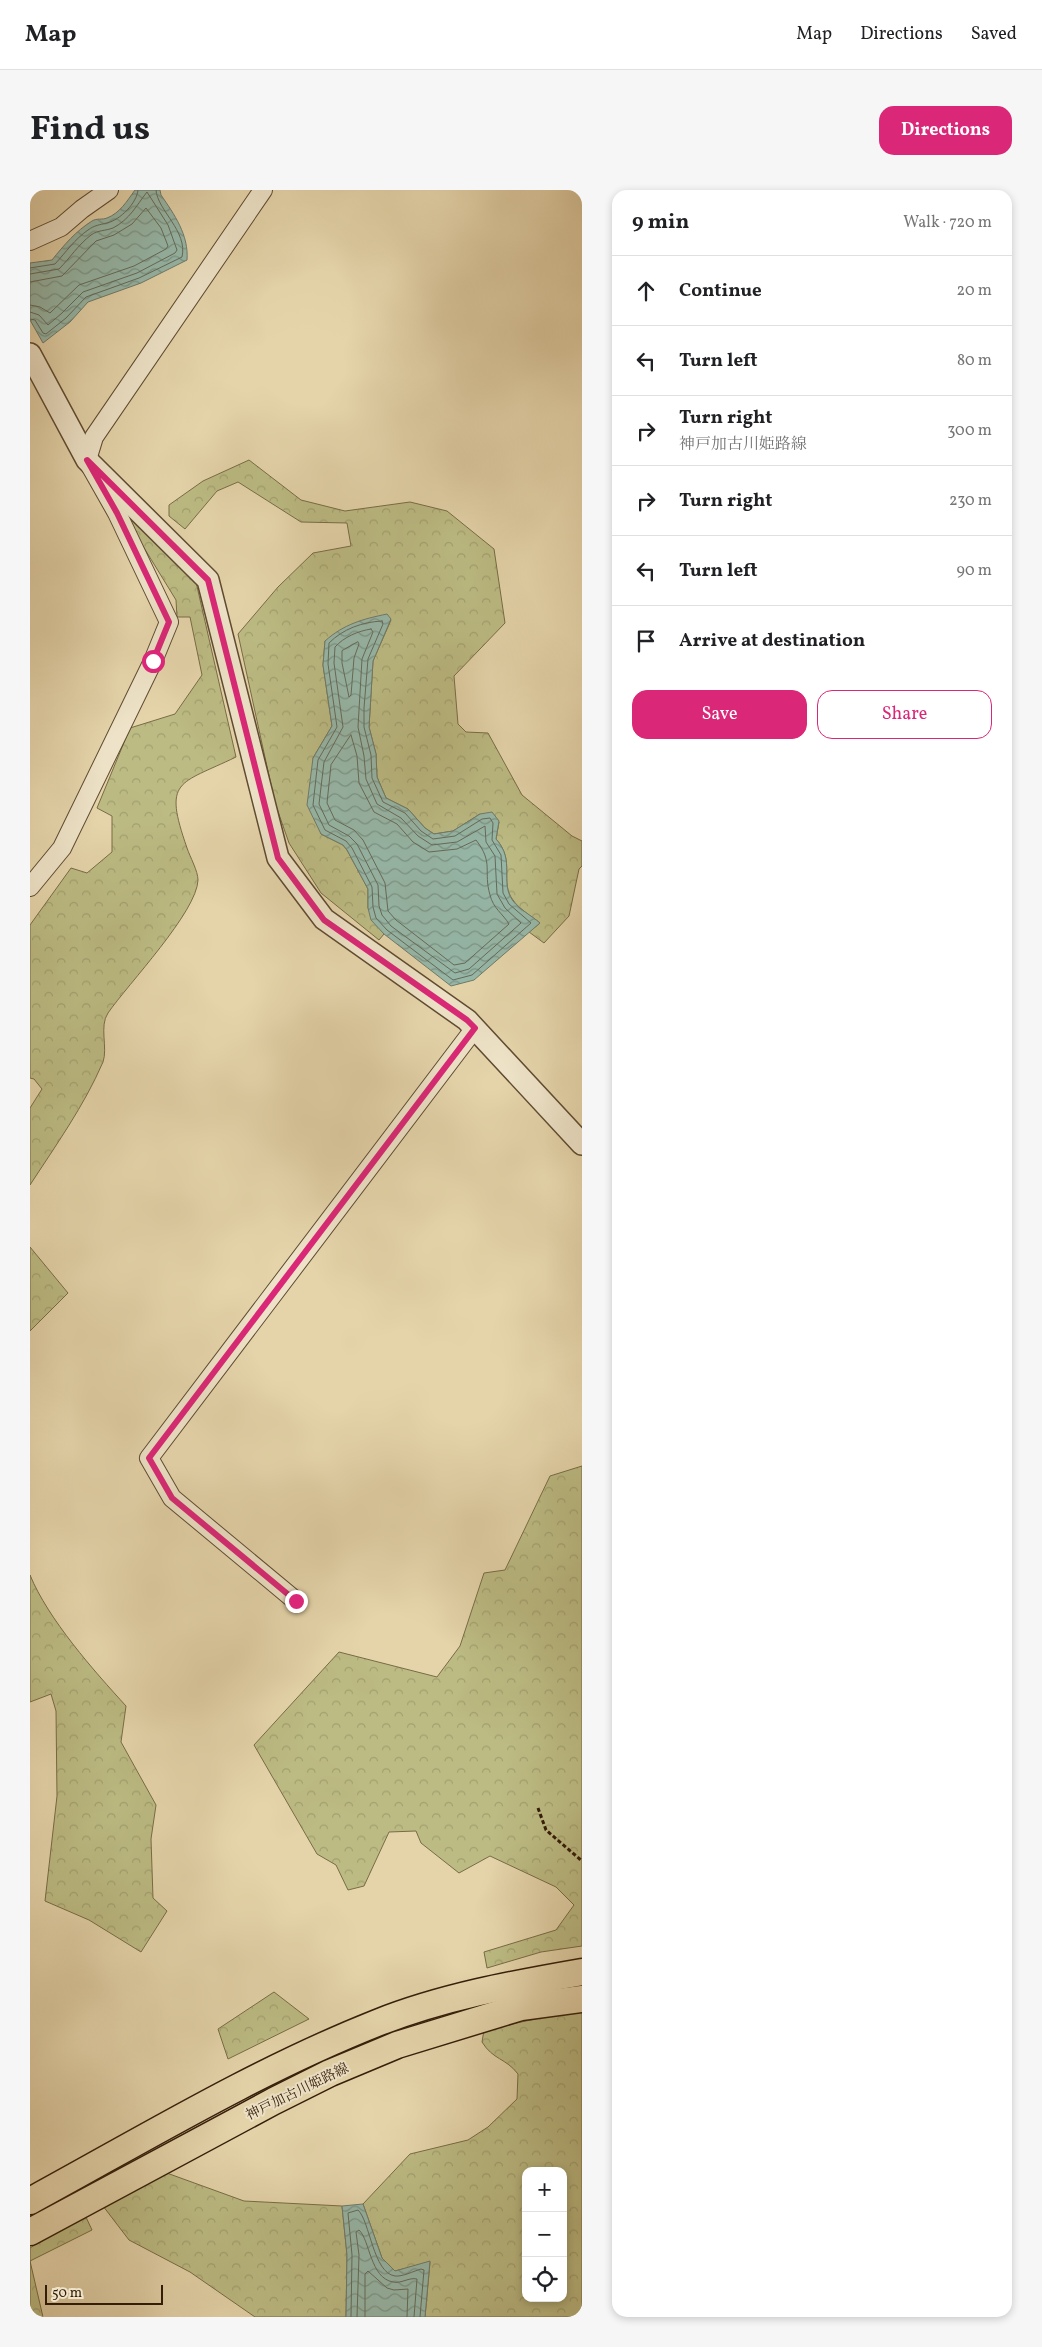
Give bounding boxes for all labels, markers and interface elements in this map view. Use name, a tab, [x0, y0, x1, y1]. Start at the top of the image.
text: Map	[25, 18, 76, 52]
text: Map	[796, 22, 832, 47]
text: Directions	[860, 22, 943, 47]
text: Saved	[971, 22, 1017, 47]
text: Find us	[30, 106, 150, 154]
button: Directions	[879, 106, 1012, 155]
text: 9 min	[632, 208, 689, 237]
text: Walk · 720 m	[903, 212, 992, 234]
icon: ahead	[632, 277, 660, 305]
text: Continue	[679, 278, 762, 304]
text: 20 m	[957, 280, 992, 302]
icon: left	[632, 347, 660, 375]
text: Turn left	[679, 348, 758, 374]
text: 80 m	[957, 350, 992, 372]
text: Turn right	[679, 405, 772, 431]
icon: right	[632, 417, 660, 445]
text: 300 m	[947, 420, 992, 442]
text: 神戸加古川姫路線	[679, 434, 807, 456]
icon: right	[632, 487, 660, 515]
text: Turn right	[679, 488, 772, 514]
text: 230 m	[949, 490, 992, 512]
icon: left	[632, 557, 660, 585]
text: Turn left	[679, 558, 758, 584]
text: 90 m	[956, 560, 992, 582]
icon: arrive	[632, 627, 660, 655]
text: Arrive at destination	[679, 628, 865, 654]
route start	[142, 650, 165, 673]
button: Save	[632, 690, 807, 739]
button: Share	[817, 690, 992, 739]
route end	[285, 1590, 308, 1613]
street label: 神戸加古川姫路線	[243, 2059, 352, 2125]
map controls	[522, 2167, 567, 2302]
button: +	[522, 2167, 567, 2212]
button: −	[522, 2212, 567, 2257]
button: locate	[522, 2257, 567, 2302]
scale bar	[45, 2282, 162, 2305]
text: 50 m	[52, 2284, 82, 2303]

